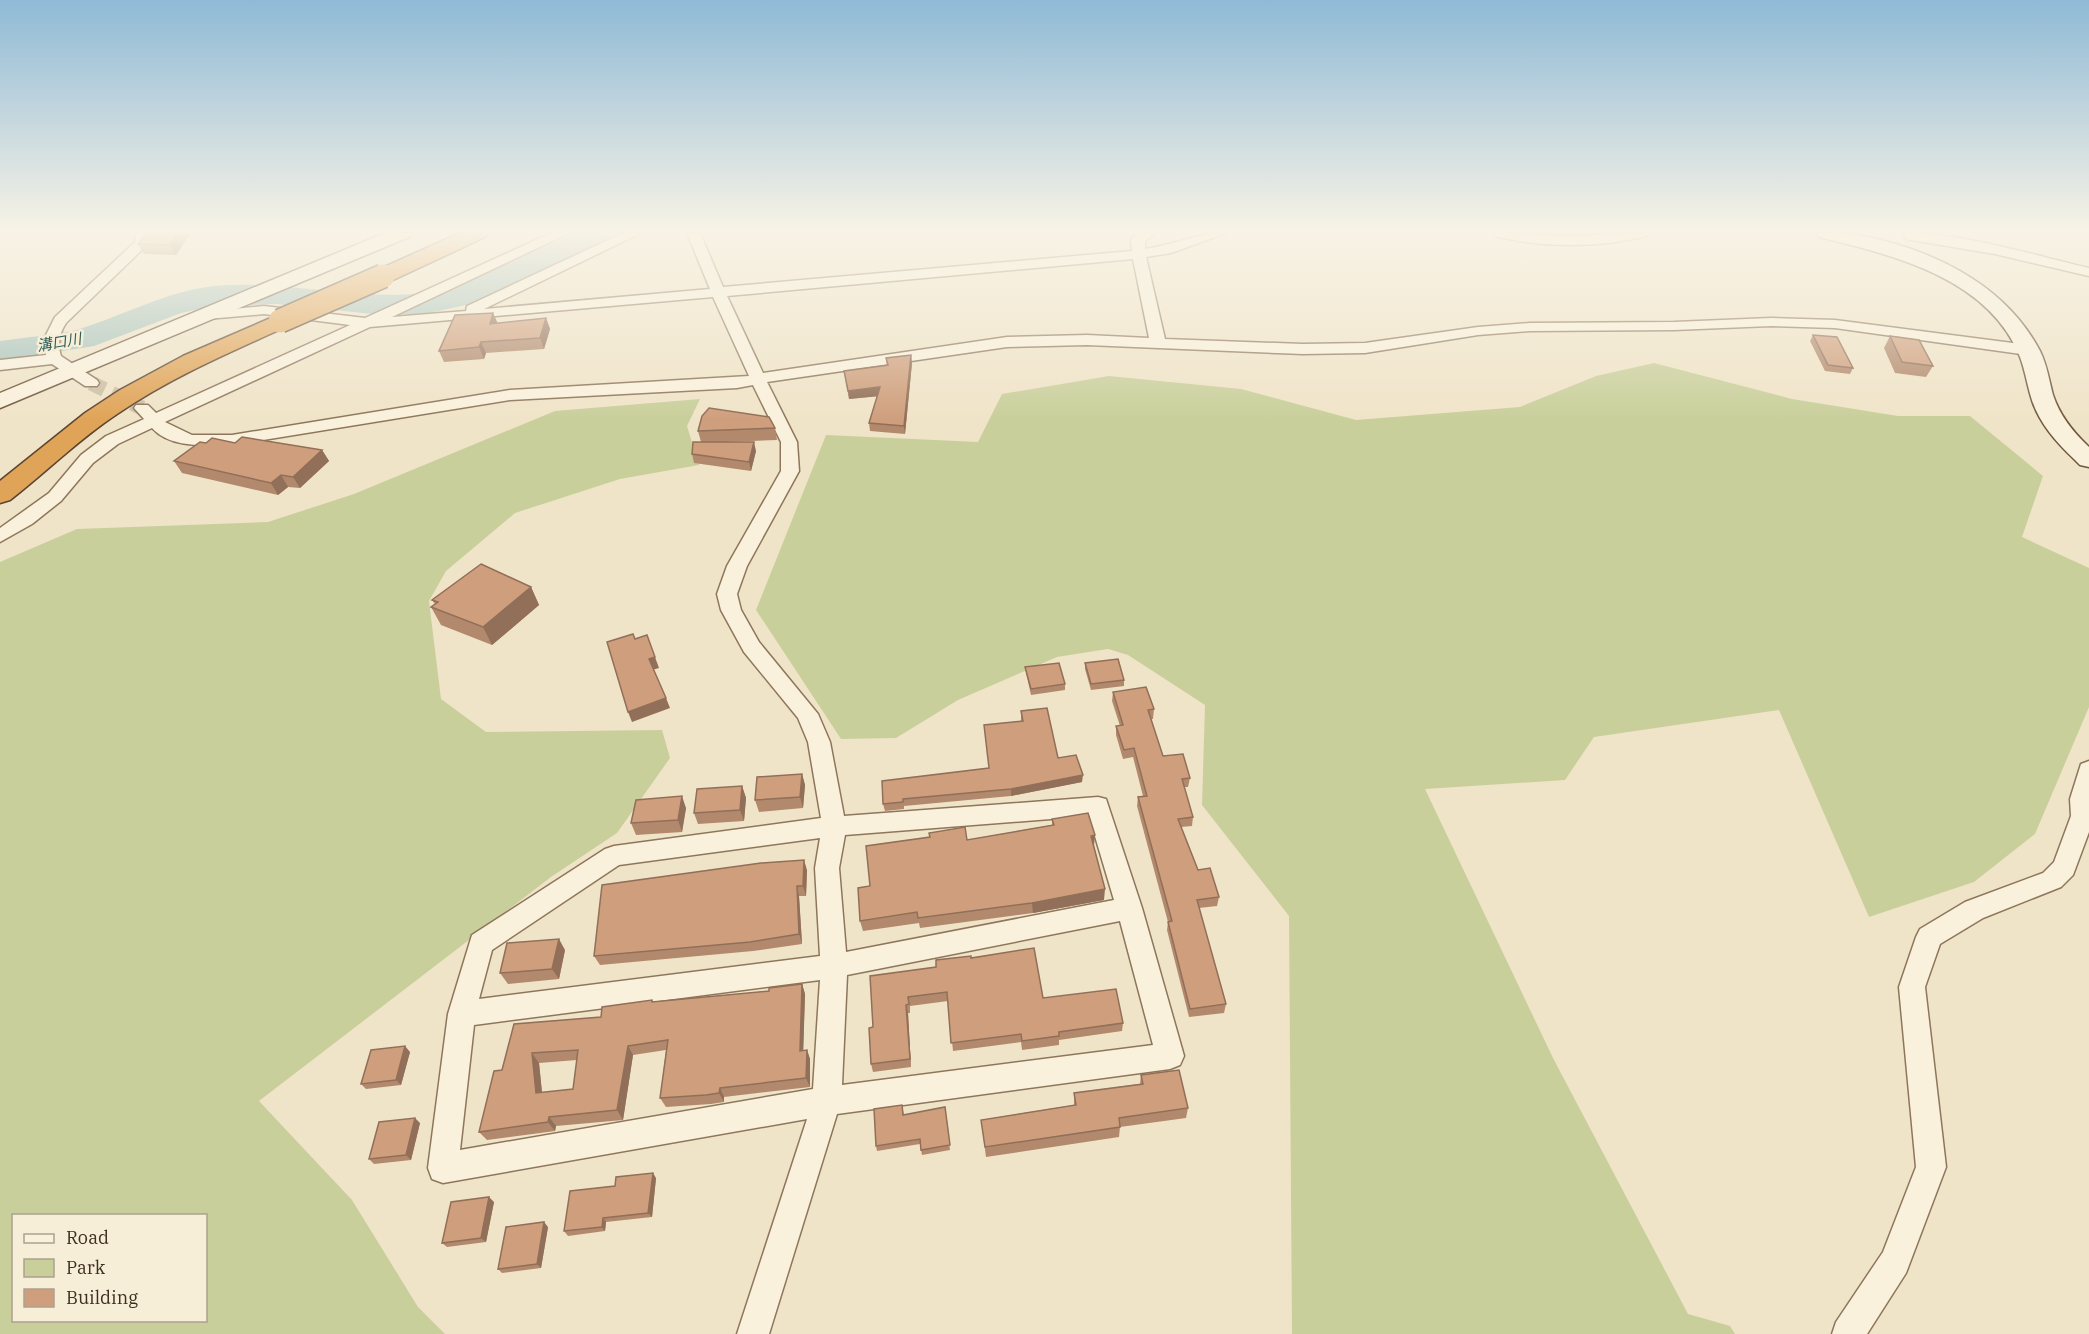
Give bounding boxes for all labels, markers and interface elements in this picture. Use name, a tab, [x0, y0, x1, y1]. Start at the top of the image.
water label: 溝口川	[35, 328, 85, 355]
legend	[12, 1214, 207, 1322]
text: Road	[66, 1226, 109, 1249]
text: Park	[66, 1256, 106, 1279]
text: Building	[66, 1286, 138, 1309]

